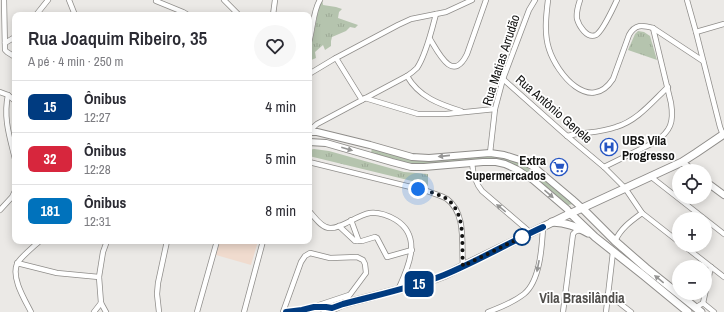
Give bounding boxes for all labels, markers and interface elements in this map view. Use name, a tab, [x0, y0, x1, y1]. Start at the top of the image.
street label: Rua Matias Arrudão	[478, 12, 524, 108]
text: Rua Joaquim Ribeiro, 35	[28, 25, 207, 51]
button: heart	[254, 25, 296, 67]
text: A pé · 4 min · 250 m	[28, 53, 123, 70]
street label: Rua Antônio Genele	[512, 71, 596, 147]
text: Ônibus	[84, 88, 126, 109]
text: 4 min	[265, 96, 296, 117]
text: 15	[44, 98, 56, 116]
text: 12:27	[84, 109, 111, 126]
place label: UBS Vila Progresso	[622, 132, 675, 164]
hospital icon: UBS Vila Progresso	[599, 137, 619, 157]
text: Ônibus	[84, 140, 126, 161]
one-way arrow	[341, 146, 353, 152]
text: 5 min	[265, 148, 296, 169]
text: 32	[44, 150, 56, 168]
place label: Extra Supermercados	[465, 152, 546, 184]
one-way arrow	[438, 153, 450, 159]
supermarket icon: Extra Supermercados	[549, 157, 569, 177]
text: 12:28	[84, 161, 111, 178]
map controls	[672, 164, 712, 300]
button: locate	[672, 164, 712, 204]
your location	[408, 179, 428, 199]
one-way arrow	[544, 189, 554, 198]
text: Ônibus	[84, 192, 126, 213]
text: 8 min	[265, 200, 296, 221]
text: 181	[40, 202, 60, 220]
one-way arrow	[495, 203, 506, 212]
button: +	[672, 212, 712, 252]
text: 12:31	[84, 213, 111, 230]
unlabelled marker	[513, 228, 531, 246]
one-way arrow	[535, 260, 541, 272]
button: −	[672, 260, 712, 300]
line badge: 15	[401, 271, 437, 297]
one-way arrow	[654, 274, 665, 283]
text: 15	[413, 275, 425, 293]
district label: Vila Brasilândia	[539, 289, 625, 307]

